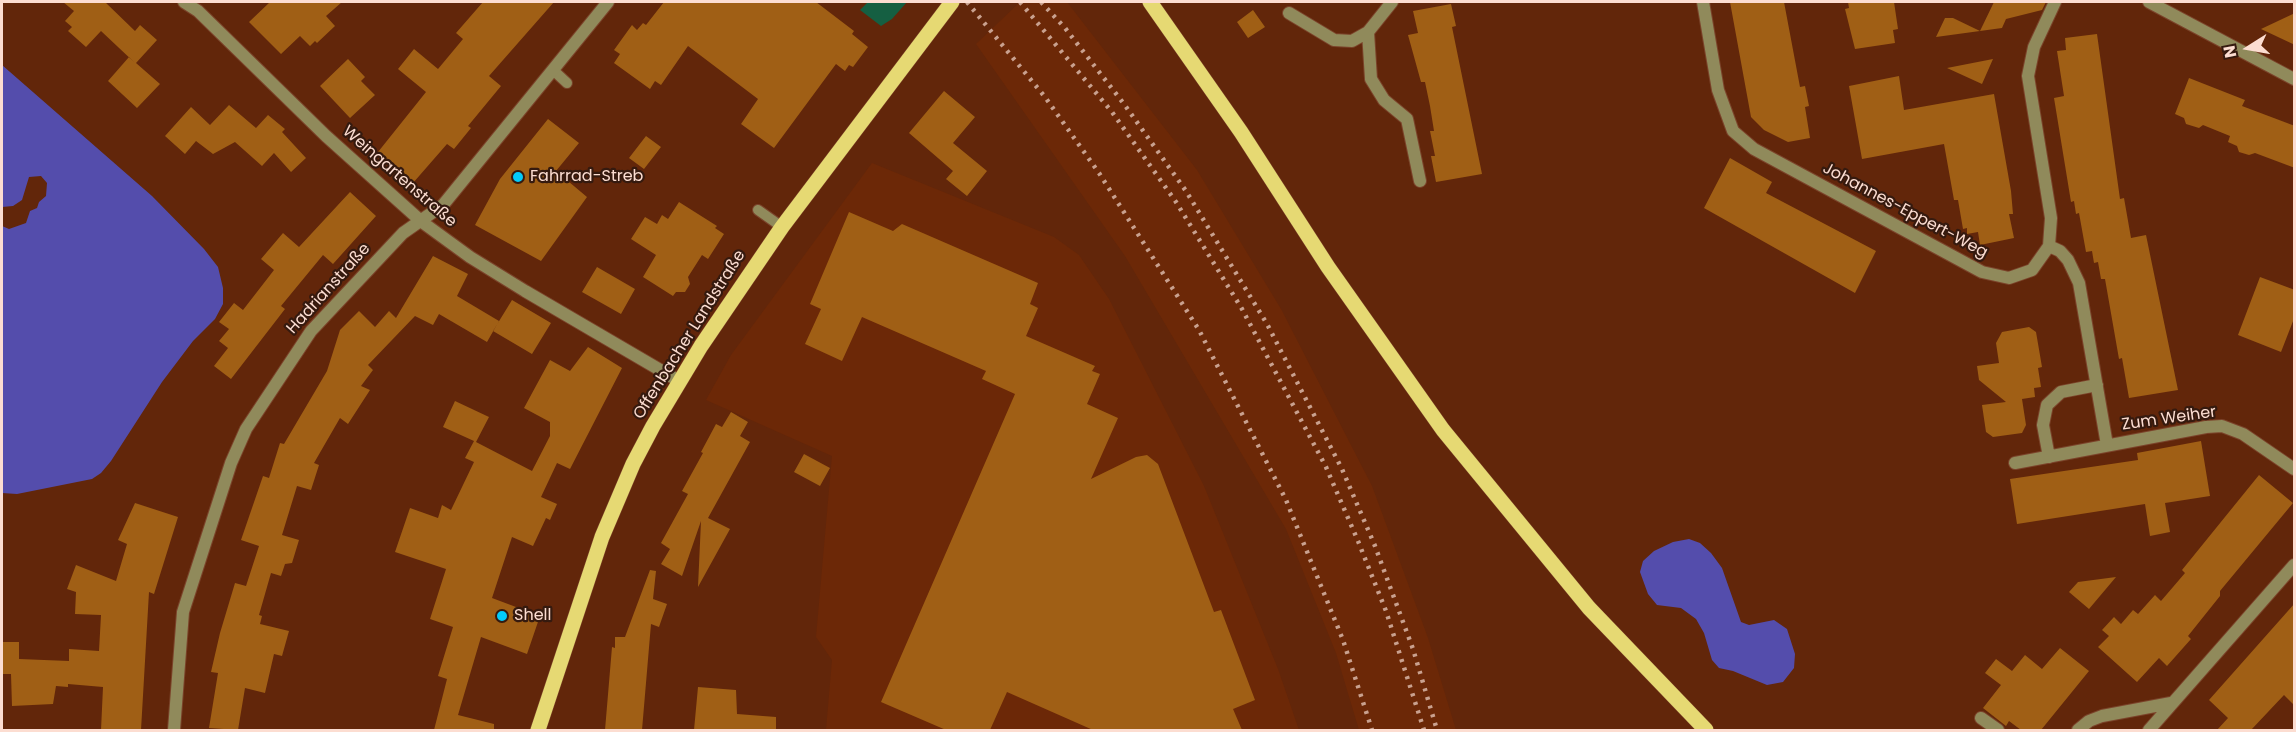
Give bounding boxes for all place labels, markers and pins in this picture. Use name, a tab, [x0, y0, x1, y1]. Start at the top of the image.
place label: Fahrrad-Streb	[530, 167, 643, 187]
marker: Fahrrad-Streb	[511, 170, 525, 184]
place label: Shell	[514, 606, 551, 626]
marker: Shell	[495, 609, 509, 623]

